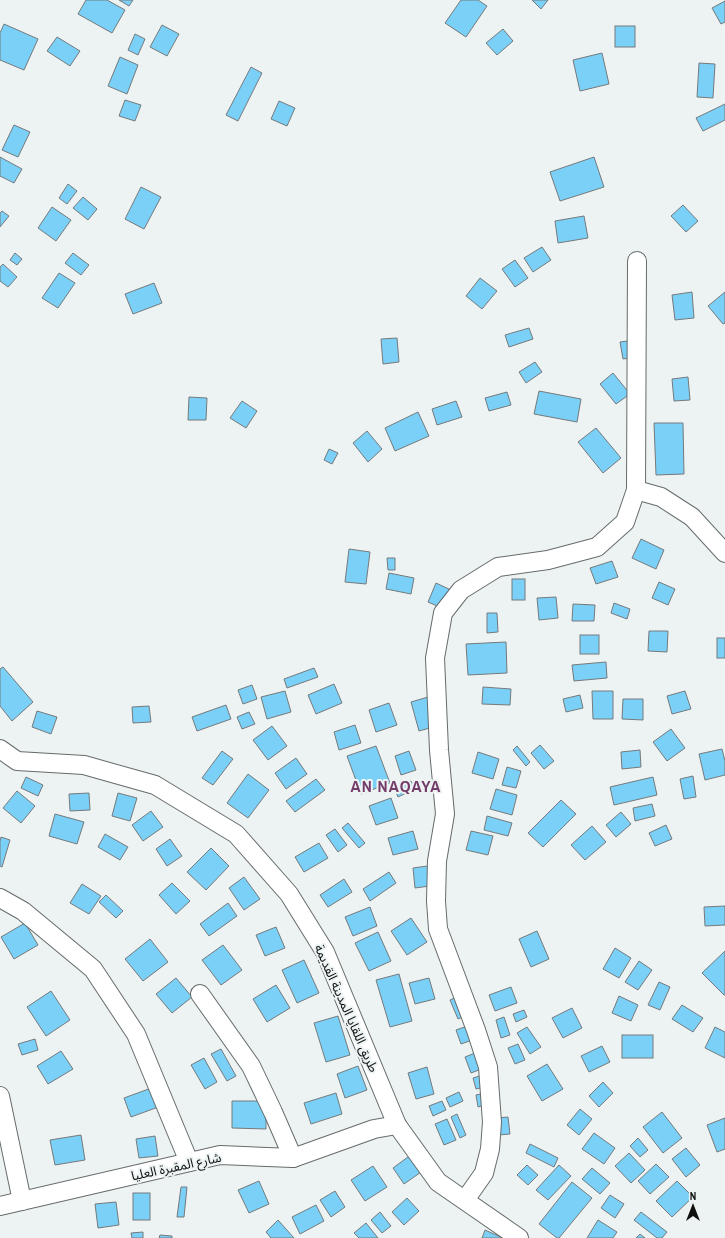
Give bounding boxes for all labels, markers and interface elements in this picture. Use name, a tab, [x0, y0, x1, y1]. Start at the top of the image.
district label: AN NAQAYA	[351, 774, 441, 797]
street label: طريق اللقايا المدينة القديمة	[311, 942, 382, 1075]
street label: شارع المقبرة العليا	[129, 1149, 223, 1186]
north arrow	[673, 1186, 713, 1226]
text: N	[690, 1189, 696, 1203]

